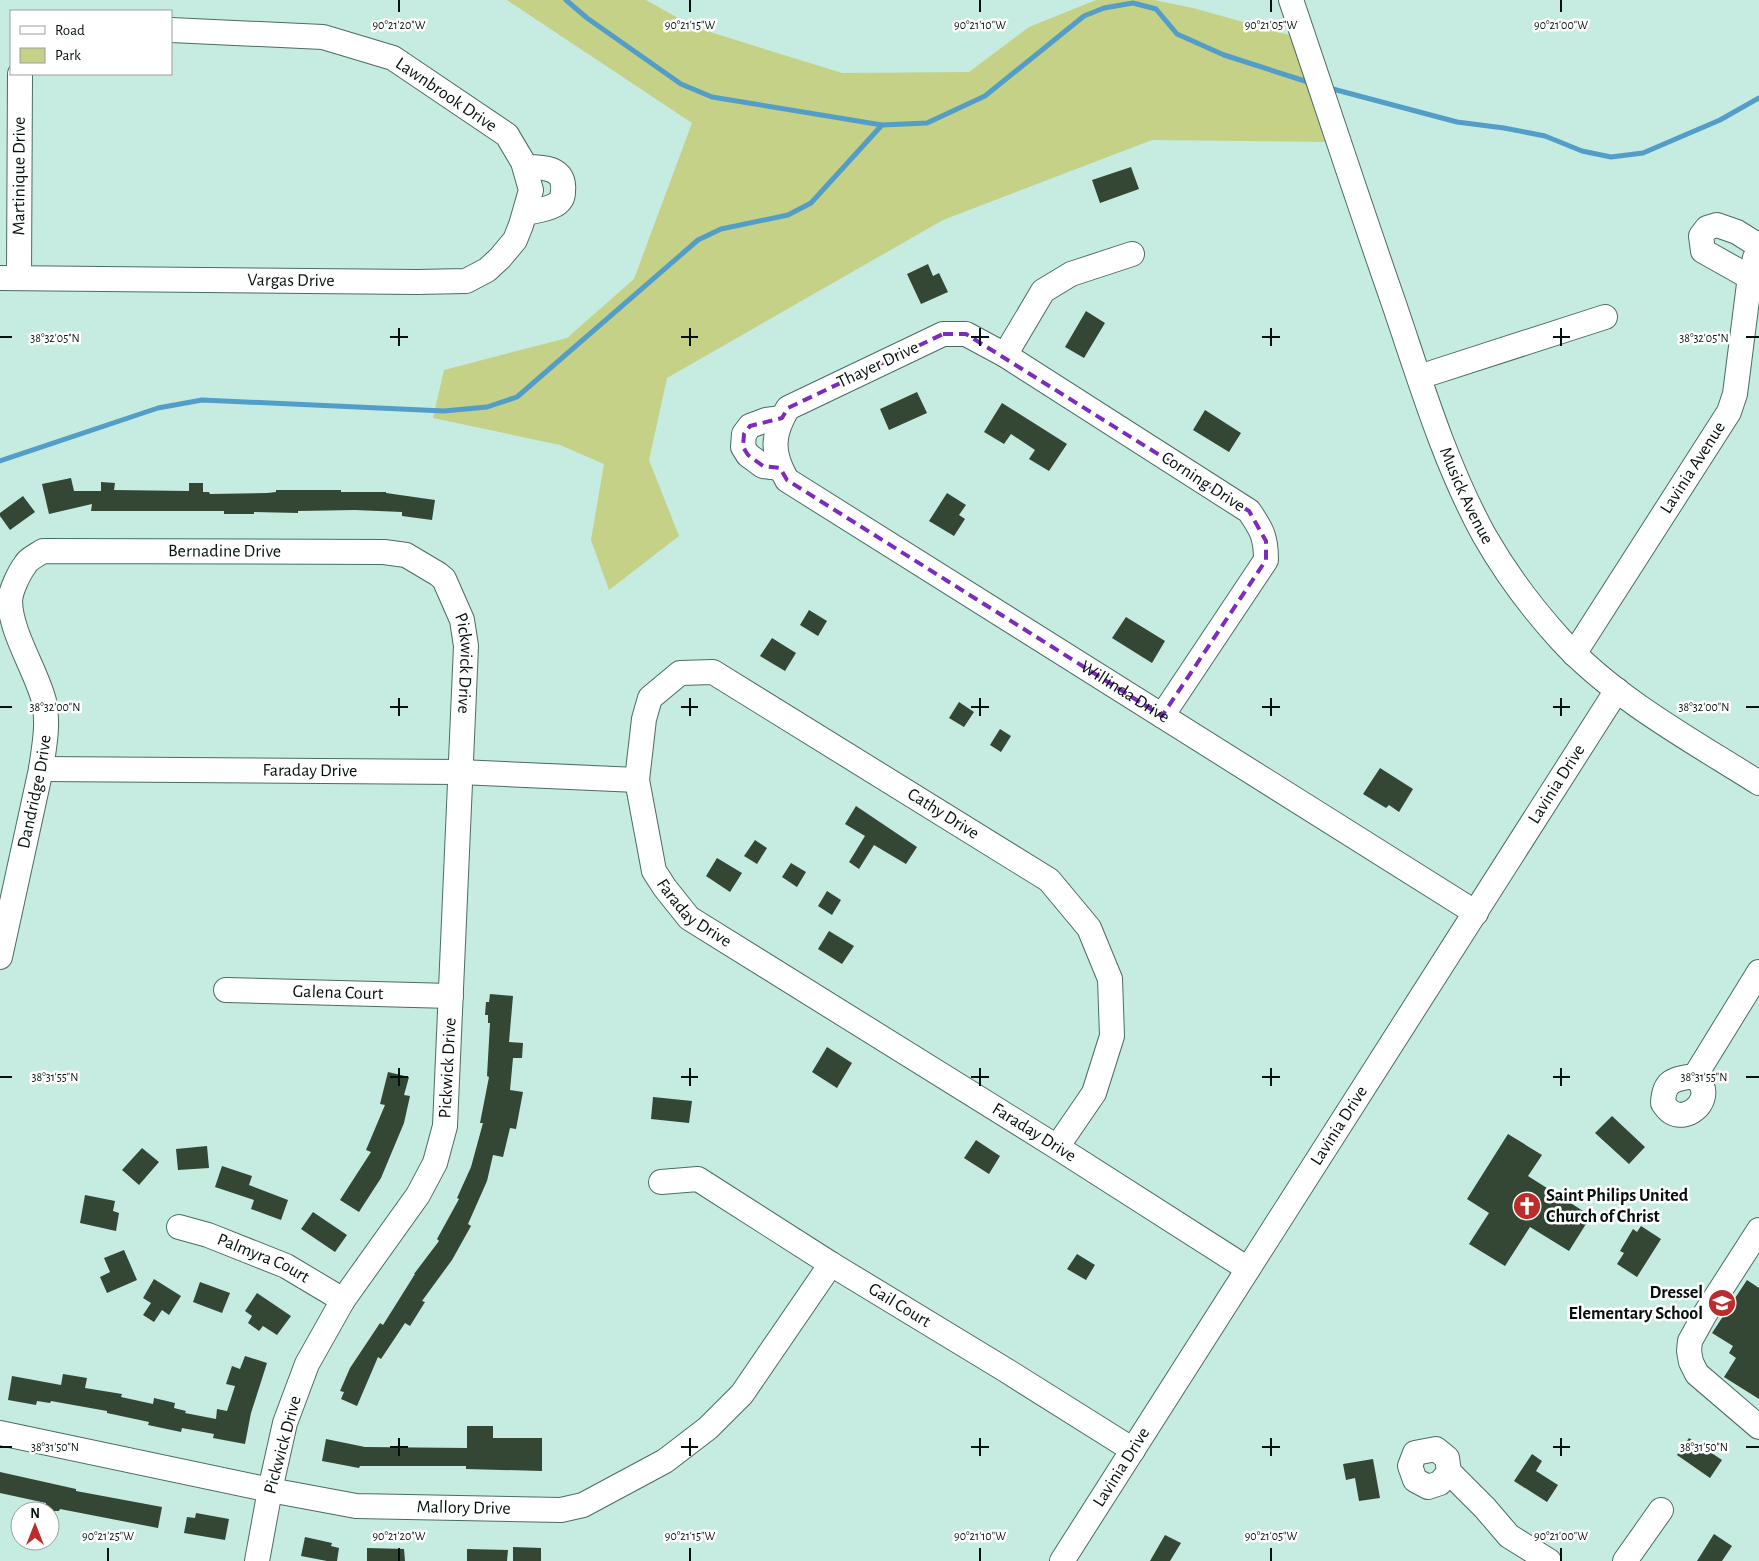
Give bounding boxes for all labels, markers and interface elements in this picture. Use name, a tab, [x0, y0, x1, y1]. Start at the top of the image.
legend	[10, 10, 172, 75]
text: 90°21'20"W	[372, 19, 426, 31]
text: 90°21'15"W	[665, 19, 716, 31]
text: 90°21'10"W	[954, 19, 1006, 31]
text: 90°21'05"W	[1245, 19, 1298, 31]
text: 90°21'00"W	[1534, 19, 1588, 31]
text: Road	[55, 23, 85, 38]
text: Park	[55, 48, 81, 63]
street label: Lawnbrook Drive	[392, 55, 500, 135]
street label: Martinique Drive	[10, 116, 29, 236]
street label: Vargas Drive	[247, 271, 335, 290]
text: 38°32'05"N	[30, 332, 80, 344]
text: 38°32'05"N	[1679, 332, 1729, 344]
street label: Thayer Drive	[834, 338, 922, 392]
street label: Lavinia Avenue	[1657, 419, 1729, 517]
street label: Musick Avenue	[1436, 445, 1496, 547]
street label: Corning Drive	[1158, 448, 1248, 516]
street label: Bernadine Drive	[168, 542, 281, 561]
street label: Pickwick Drive	[451, 610, 475, 714]
street label: Willinda Drive	[1077, 658, 1172, 727]
text: 38°32'00"N	[30, 701, 80, 713]
text: 38°32'00"N	[1679, 701, 1729, 713]
street label: Dandridge Drive	[15, 734, 55, 850]
street label: Lavinia Drive	[1525, 741, 1589, 827]
street label: Faraday Drive	[262, 762, 358, 780]
street label: Cathy Drive	[904, 785, 982, 843]
street label: Faraday Drive	[653, 876, 734, 951]
street label: Galena Court	[292, 983, 384, 1003]
street label: Pickwick Drive	[436, 1017, 460, 1119]
text: 38°31'55"N	[32, 1071, 78, 1083]
text: 38°31'55"N	[1681, 1071, 1727, 1083]
street label: Lavinia Drive	[1308, 1083, 1371, 1169]
street label: Faraday Drive	[989, 1100, 1079, 1166]
place label: Saint Philips United Church of Christ	[1546, 1187, 1689, 1226]
church icon: Saint Philips United Church of Christ	[1512, 1191, 1542, 1221]
street label: Palmyra Court	[214, 1231, 313, 1287]
street label: Gail Court	[865, 1280, 934, 1331]
place label: Dressel Elementary School	[1568, 1284, 1703, 1323]
school or university icon: Dressel Elementary School	[1707, 1288, 1737, 1318]
street label: Pickwick Drive	[261, 1394, 305, 1496]
street label: Lavinia Drive	[1090, 1425, 1153, 1510]
text: 38°31'50"N	[31, 1441, 79, 1453]
text: 38°31'50"N	[1680, 1441, 1728, 1453]
street label: Mallory Drive	[416, 1498, 511, 1518]
north arrow	[10, 1501, 60, 1551]
text: N	[30, 1507, 40, 1521]
text: 90°21'25"W	[82, 1530, 134, 1542]
text: 90°21'20"W	[372, 1530, 426, 1542]
text: 90°21'15"W	[665, 1530, 716, 1542]
text: 90°21'10"W	[954, 1530, 1006, 1542]
text: 90°21'05"W	[1245, 1530, 1298, 1542]
text: 90°21'00"W	[1534, 1530, 1588, 1542]

